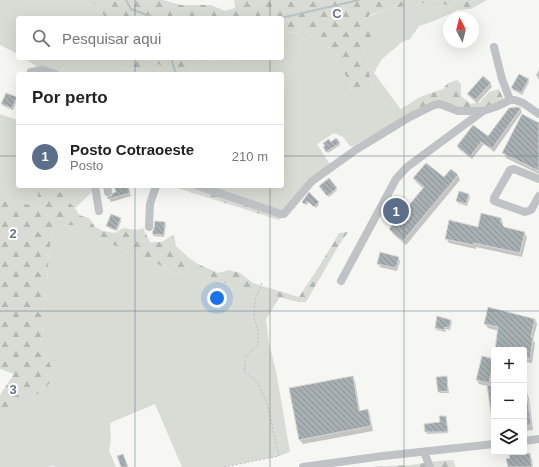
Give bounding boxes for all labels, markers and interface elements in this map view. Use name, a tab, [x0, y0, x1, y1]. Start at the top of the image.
text: C	[332, 6, 342, 21]
north arrow	[443, 12, 479, 48]
search box	[16, 16, 284, 60]
icon: search	[30, 27, 52, 49]
text: Pesquisar aqui	[62, 30, 161, 47]
text: Por perto	[32, 88, 108, 107]
text: Posto Cotraoeste	[70, 141, 194, 158]
text: 1	[41, 149, 49, 164]
text: 210 m	[232, 149, 268, 164]
text: Posto	[70, 158, 103, 173]
pin: 1	[383, 196, 409, 226]
text: 2	[9, 226, 17, 241]
your location	[207, 288, 227, 308]
map controls	[491, 347, 527, 455]
button: +	[491, 347, 527, 383]
text: 3	[9, 382, 17, 397]
button: −	[491, 383, 527, 419]
button: layers	[491, 419, 527, 455]

